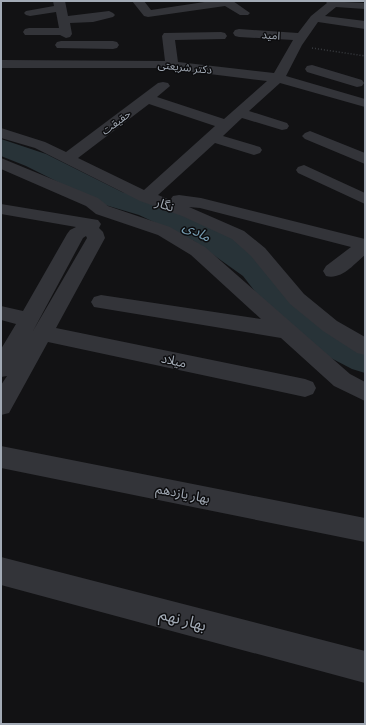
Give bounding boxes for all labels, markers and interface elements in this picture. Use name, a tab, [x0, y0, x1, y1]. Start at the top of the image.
street label: امید	[261, 27, 281, 43]
street label: دکتر شریعتی	[157, 57, 213, 77]
street label: حقیقت	[98, 106, 134, 138]
street label: نگار	[152, 193, 177, 216]
water label: مادی	[180, 216, 214, 246]
street label: میلاد	[160, 350, 188, 372]
street label: بهار یازدهم	[154, 480, 211, 509]
street label: بهار نهم	[156, 602, 209, 638]

